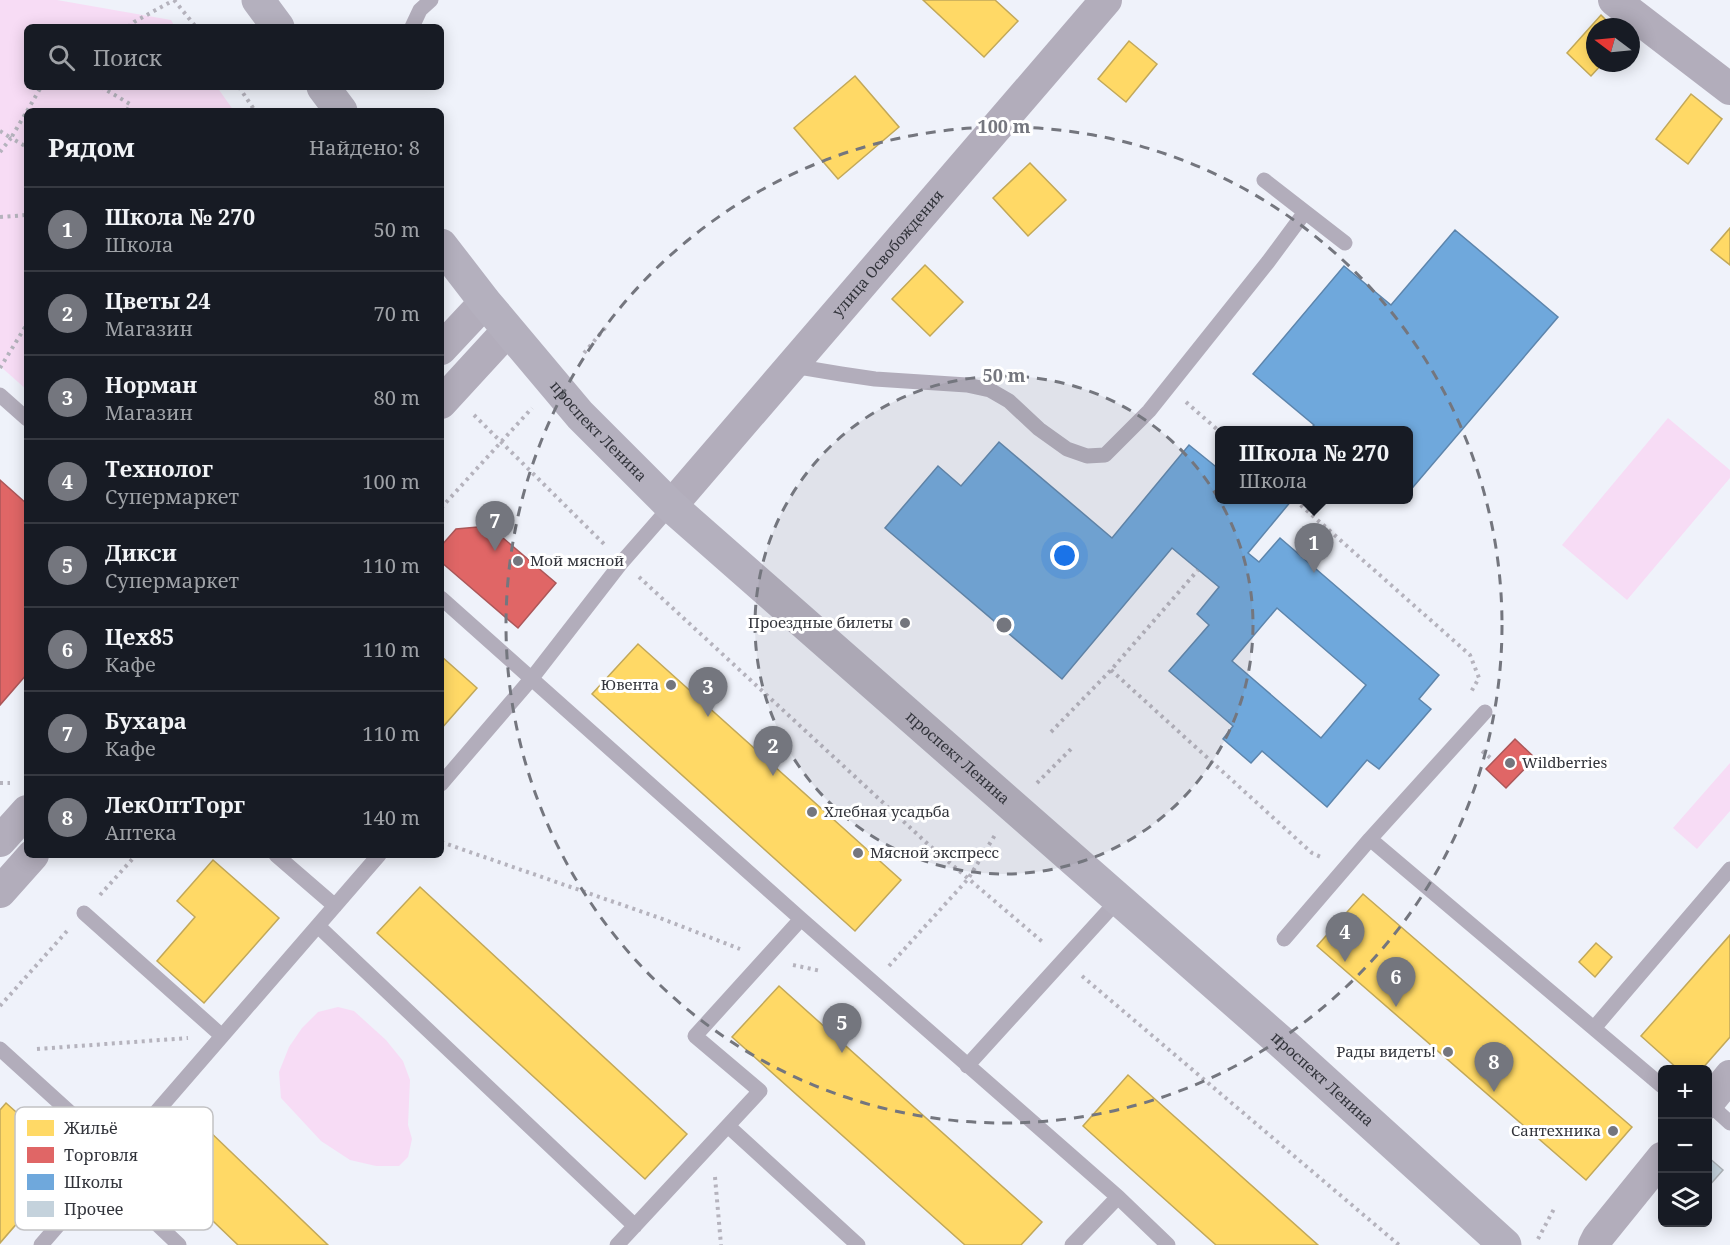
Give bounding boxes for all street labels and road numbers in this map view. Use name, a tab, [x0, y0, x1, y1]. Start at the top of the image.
street label: улица Освобождения	[827, 185, 947, 320]
street label: проспект Ленина	[546, 376, 652, 485]
street label: проспект Ленина	[902, 706, 1015, 808]
street label: проспект Ленина	[1267, 1027, 1379, 1130]

